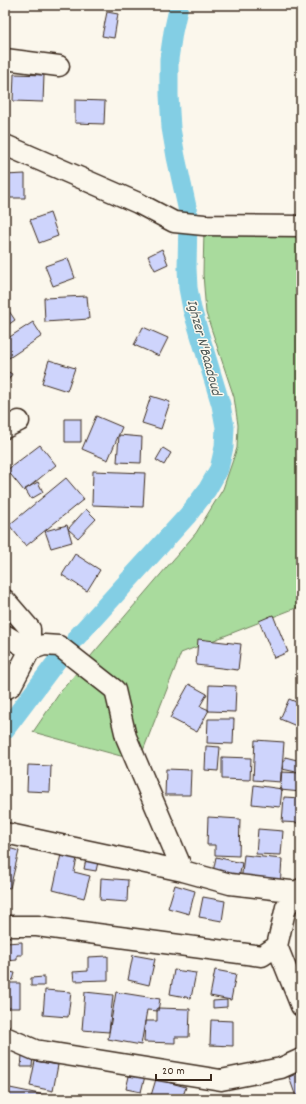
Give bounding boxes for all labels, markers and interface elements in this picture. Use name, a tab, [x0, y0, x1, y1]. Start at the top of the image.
water label: Ighzer N'Baadoud	[180, 297, 227, 400]
scale bar	[156, 1056, 211, 1082]
text: 20 m	[162, 1063, 185, 1080]

